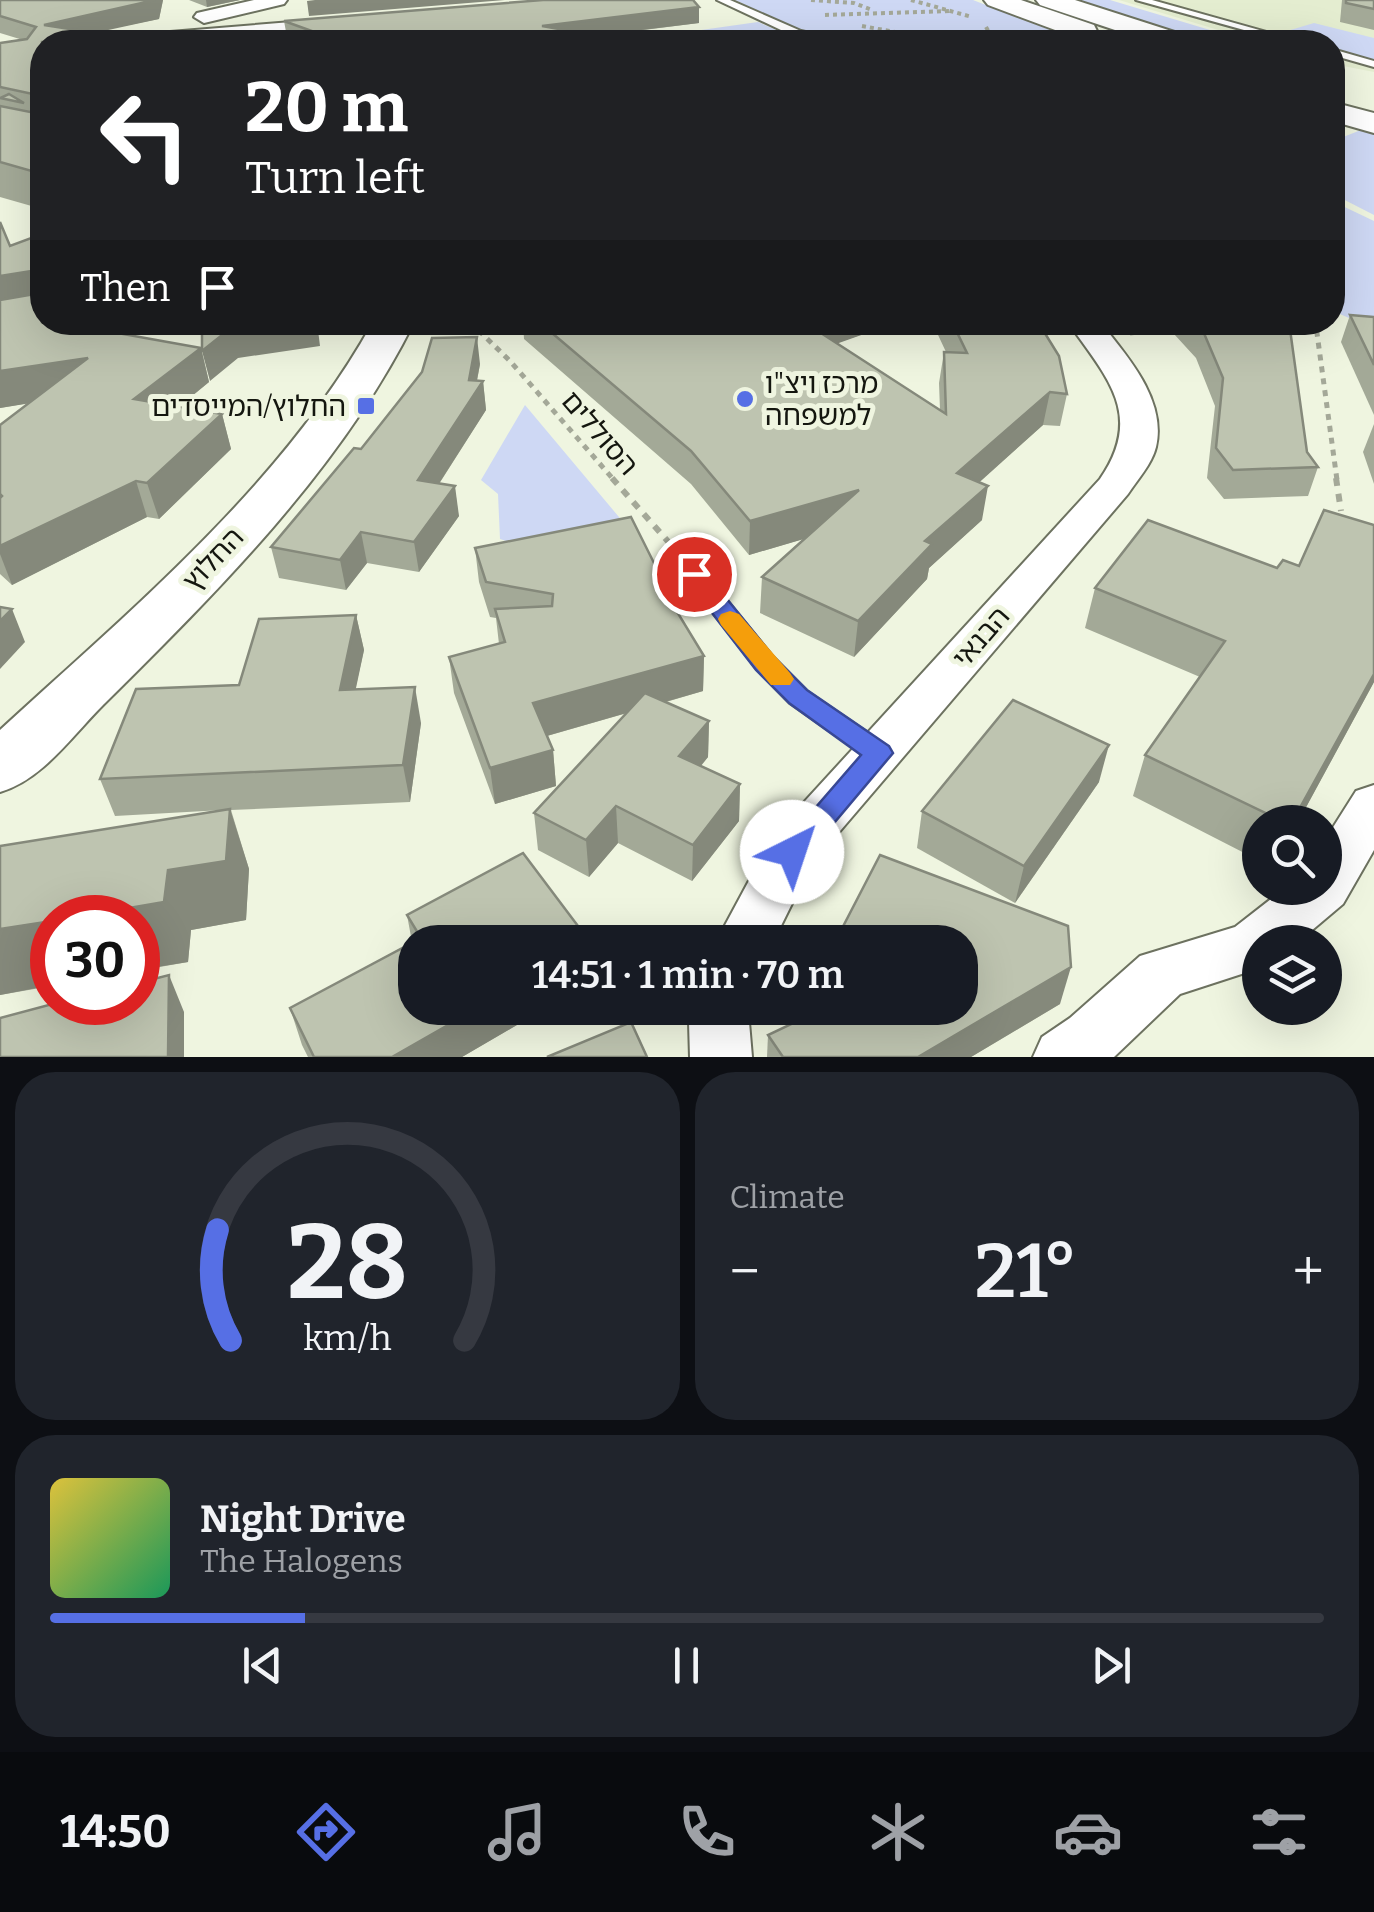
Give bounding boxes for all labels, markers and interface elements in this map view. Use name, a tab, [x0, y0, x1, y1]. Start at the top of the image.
text: 20 m	[245, 66, 408, 150]
icon: left	[80, 70, 210, 200]
text: Turn left	[245, 151, 425, 205]
icon: arrive	[190, 260, 245, 315]
text: Then	[80, 265, 170, 311]
place label: מרכז ויצ"ו למשפחה	[765, 367, 878, 432]
street label: הסוללים	[555, 385, 645, 481]
marker: מרכז ויצ"ו למשפחה	[734, 388, 756, 410]
place label: החלוץ/המייסדים	[151, 390, 346, 423]
marker: החלוץ/המייסדים	[355, 395, 377, 417]
street label: החלוץ	[176, 521, 250, 597]
pin	[652, 532, 737, 617]
icon: arrive	[667, 547, 722, 602]
street label: הבנאי	[946, 600, 1016, 674]
position arrow	[740, 800, 844, 904]
map controls	[1242, 805, 1342, 1025]
button: search	[1242, 805, 1342, 905]
speed limit sign: 30	[30, 895, 160, 1025]
button: layers	[1242, 925, 1342, 1025]
text: 14:51 · 1 min · 70 m	[532, 952, 844, 998]
text: Climate	[730, 1178, 845, 1216]
text: 28	[287, 1201, 408, 1326]
text: 21°	[975, 1227, 1078, 1317]
text: −	[730, 1239, 760, 1305]
text: +	[1293, 1239, 1324, 1305]
text: km/h	[303, 1317, 391, 1359]
text: Night Drive	[200, 1496, 406, 1542]
text: The Halogens	[200, 1542, 403, 1580]
icon: previous	[235, 1638, 290, 1693]
icon: pause	[659, 1638, 714, 1693]
icon: next	[1084, 1638, 1139, 1693]
icon: directions	[291, 1797, 361, 1867]
icon: music	[482, 1797, 552, 1867]
icon: phone	[672, 1797, 742, 1867]
icon: climate	[863, 1797, 933, 1867]
icon: car	[1053, 1797, 1123, 1867]
icon: filters	[1244, 1797, 1314, 1867]
text: 14:50	[60, 1805, 171, 1859]

